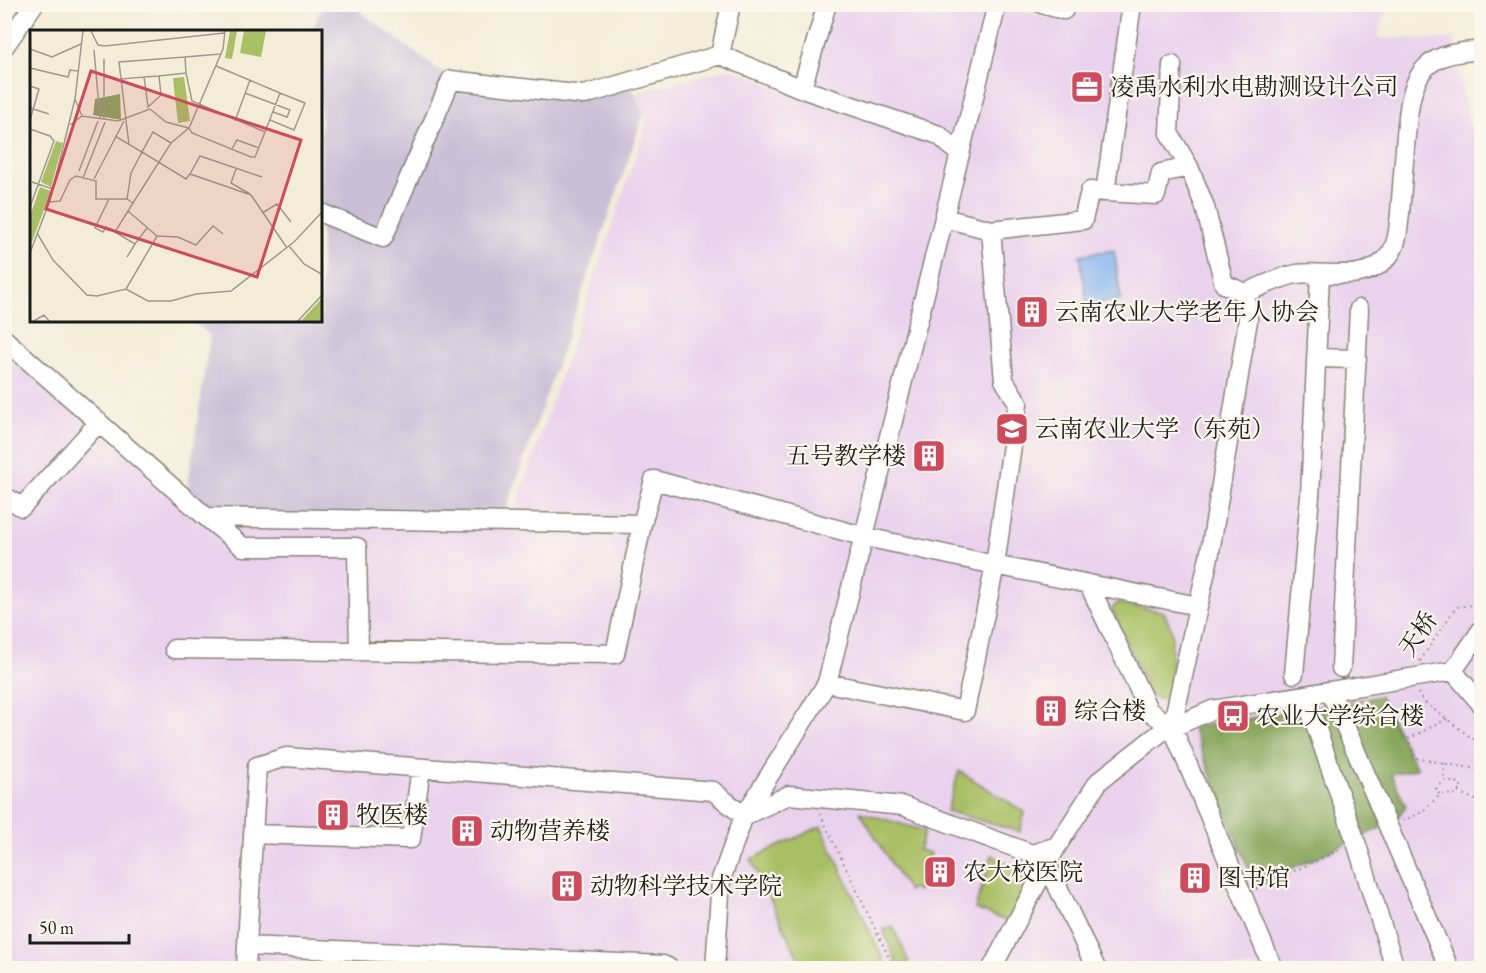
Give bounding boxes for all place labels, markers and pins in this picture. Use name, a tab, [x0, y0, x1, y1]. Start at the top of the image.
office icon: 凌禹水利水电勘测设计公司	[1069, 69, 1105, 105]
place label: 凌禹水利水电勘测设计公司	[1110, 71, 1398, 102]
building icon: 云南农业大学老年人协会	[1014, 294, 1050, 330]
place label: 云南农业大学老年人协会	[1055, 296, 1319, 327]
school or university icon: 云南农业大学（东苑）	[994, 411, 1030, 447]
place label: 云南农业大学（东苑）	[1035, 413, 1275, 444]
building icon: 五号教学楼	[911, 438, 947, 474]
place label: 五号教学楼	[786, 440, 906, 471]
building icon: 综合楼	[1033, 693, 1069, 729]
place label: 综合楼	[1074, 695, 1146, 726]
bus stop icon: 农业大学综合楼	[1215, 698, 1251, 734]
place label: 农业大学综合楼	[1256, 700, 1424, 731]
building icon: 牧医楼	[315, 797, 351, 833]
place label: 牧医楼	[356, 799, 428, 830]
building icon: 动物营养楼	[449, 813, 485, 849]
place label: 动物营养楼	[490, 815, 610, 846]
building icon: 农大校医院	[922, 854, 958, 890]
place label: 农大校医院	[963, 856, 1083, 887]
building icon: 图书馆	[1177, 860, 1213, 896]
place label: 图书馆	[1218, 862, 1290, 893]
building icon: 动物科学技术学院	[549, 868, 585, 904]
place label: 动物科学技术学院	[590, 870, 782, 901]

